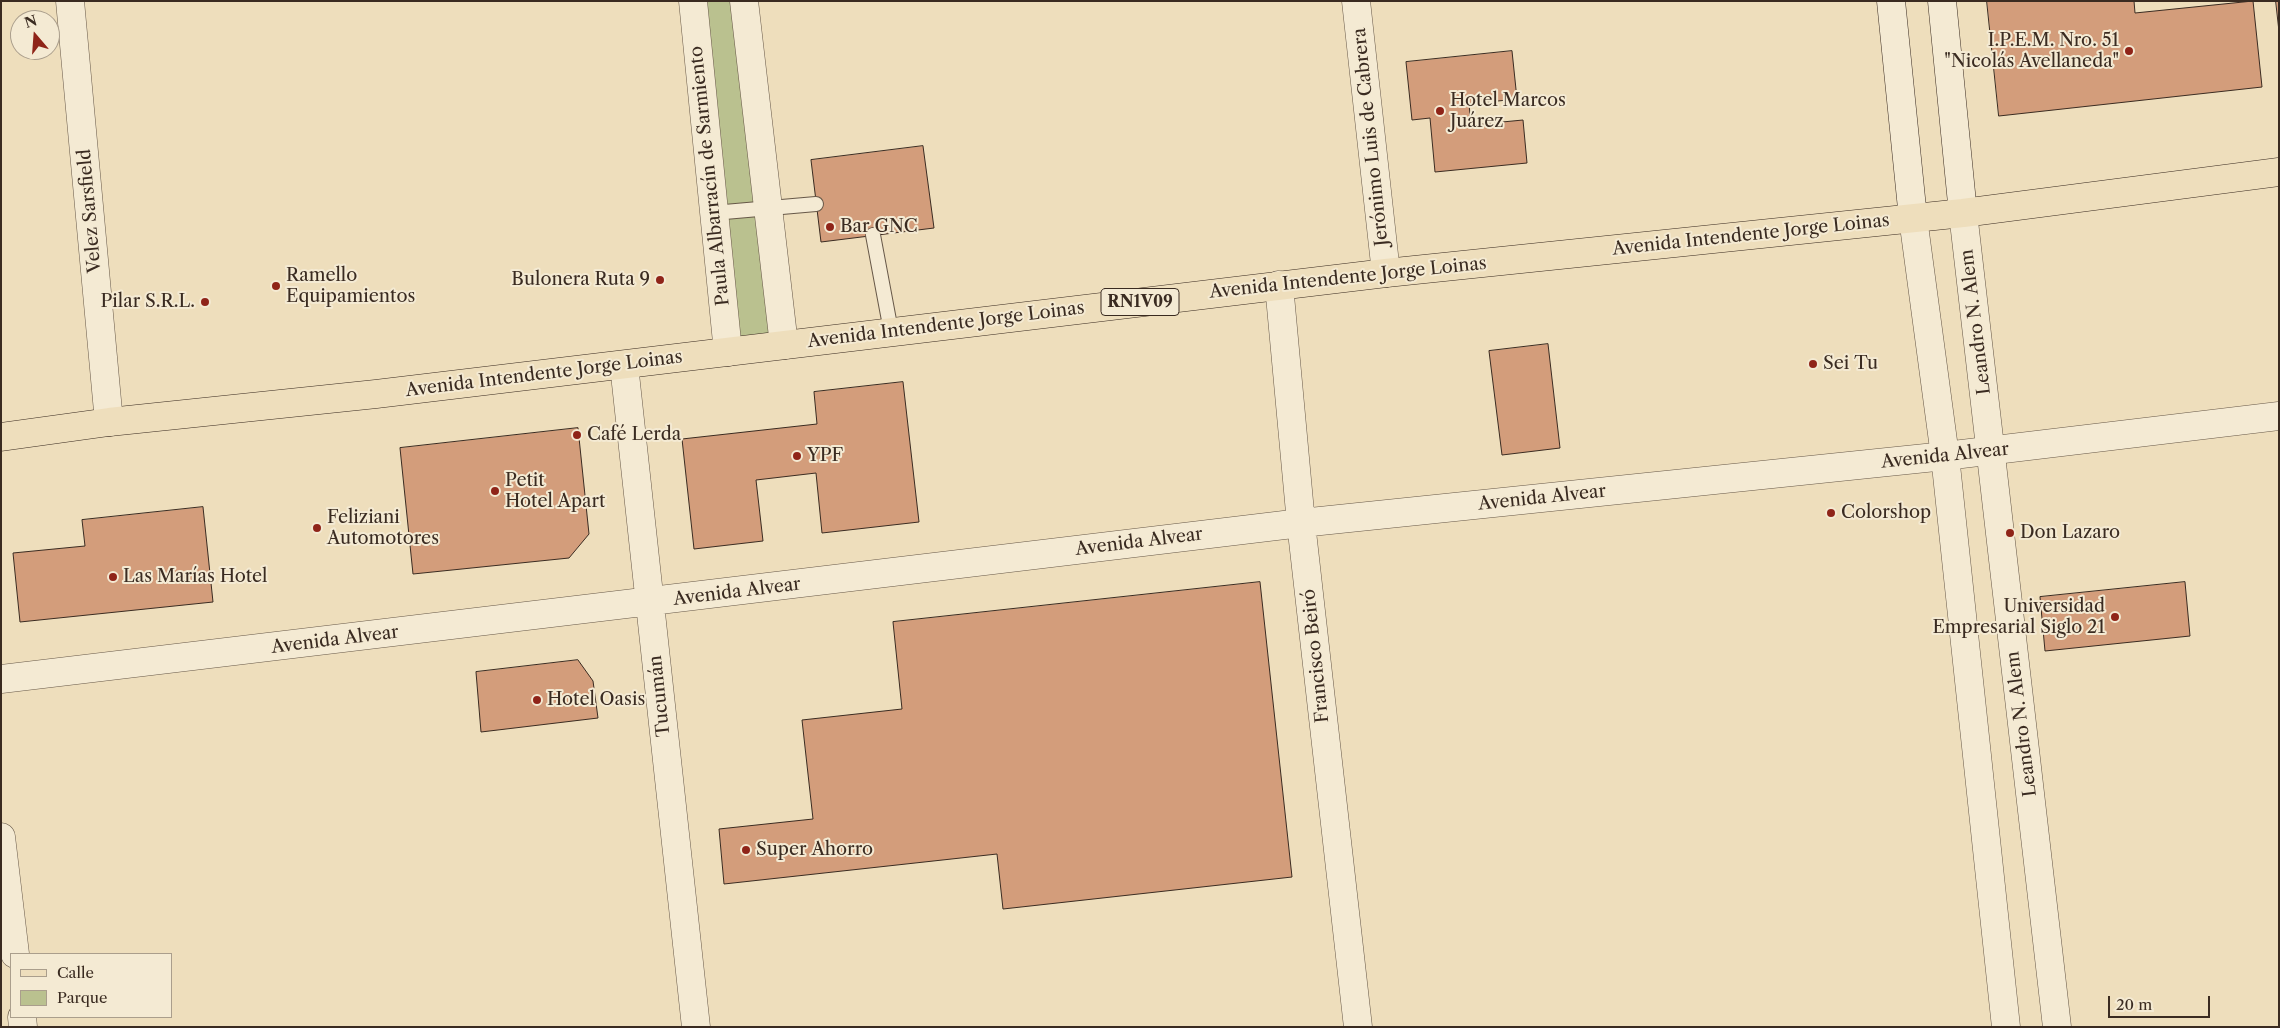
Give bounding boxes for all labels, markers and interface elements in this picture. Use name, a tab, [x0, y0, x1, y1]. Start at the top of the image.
north arrow	[10, 10, 60, 60]
text: N	[22, 11, 39, 32]
street label: Jerónimo Luis de Cabrera	[1349, 27, 1393, 247]
place label: I.P.E.M. Nro. 51 "Nicolás Avellaneda"	[1944, 30, 2119, 72]
street label: Paula Albarracín de Sarmiento	[686, 45, 734, 307]
marker: I.P.E.M. Nro. 51 "Nicolás Avellaneda"	[2123, 45, 2135, 57]
place label: Hotel Marcos Juárez	[1450, 90, 1566, 132]
marker: Hotel Marcos Juárez	[1434, 105, 1446, 117]
street label: Velez Sarsfield	[74, 148, 106, 274]
street label: Avenida Intendente Jorge Loinas	[1611, 210, 1891, 260]
place label: Bar GNC	[840, 216, 918, 238]
marker: Bar GNC	[824, 221, 836, 233]
street label: Leandro N. Alem	[1956, 248, 1996, 396]
street label: Avenida Intendente Jorge Loinas	[1208, 253, 1488, 303]
place label: Ramello Equipamientos	[286, 265, 415, 308]
place label: Bulonera Ruta 9	[511, 269, 650, 291]
marker: Bulonera Ruta 9	[654, 274, 666, 286]
marker: Ramello Equipamientos	[270, 280, 282, 292]
road number: RN1V09	[1101, 288, 1179, 316]
place label: Pilar S.R.L.	[100, 291, 195, 313]
marker: Pilar S.R.L.	[199, 296, 211, 308]
street label: Avenida Intendente Jorge Loinas	[806, 297, 1086, 353]
street label: Avenida Intendente Jorge Loinas	[404, 346, 684, 402]
place label: Sei Tu	[1823, 353, 1878, 375]
marker: Sei Tu	[1807, 358, 1819, 370]
place label: Café Lerda	[587, 424, 681, 446]
marker: Café Lerda	[571, 429, 583, 441]
street label: Avenida Alvear	[1880, 439, 2010, 473]
place label: YPF	[807, 445, 843, 467]
marker: YPF	[791, 450, 803, 462]
place label: Petit Hotel Apart	[505, 470, 605, 512]
street label: Avenida Alvear	[1477, 481, 1607, 515]
marker: Petit Hotel Apart	[489, 485, 501, 497]
place label: Colorshop	[1841, 502, 1931, 524]
place label: Feliziani Automotores	[327, 507, 439, 550]
marker: Colorshop	[1825, 507, 1837, 519]
marker: Feliziani Automotores	[311, 522, 323, 534]
place label: Don Lazaro	[2020, 522, 2120, 544]
street label: Avenida Alvear	[1074, 523, 1204, 561]
marker: Don Lazaro	[2004, 527, 2016, 539]
place label: Las Marías Hotel	[123, 566, 267, 588]
marker: Las Marías Hotel	[107, 571, 119, 583]
street label: Avenida Alvear	[672, 573, 802, 611]
street label: Francisco Beiró	[1298, 588, 1334, 724]
place label: Universidad Empresarial Siglo 21	[1932, 596, 2105, 638]
marker: Universidad Empresarial Siglo 21	[2109, 611, 2121, 623]
street label: Avenida Alvear	[270, 621, 400, 659]
street label: Leandro N. Alem	[2002, 650, 2042, 798]
street label: Tucumán	[645, 654, 675, 738]
place label: Hotel Oasis	[547, 689, 645, 711]
marker: Hotel Oasis	[531, 694, 543, 706]
place label: Super Ahorro	[756, 839, 873, 861]
marker: Super Ahorro	[740, 844, 752, 856]
legend	[10, 953, 172, 1018]
text: Calle	[57, 963, 94, 982]
scale bar	[2110, 986, 2212, 1018]
text: Parque	[57, 988, 107, 1007]
text: 20 m	[2116, 995, 2152, 1014]

